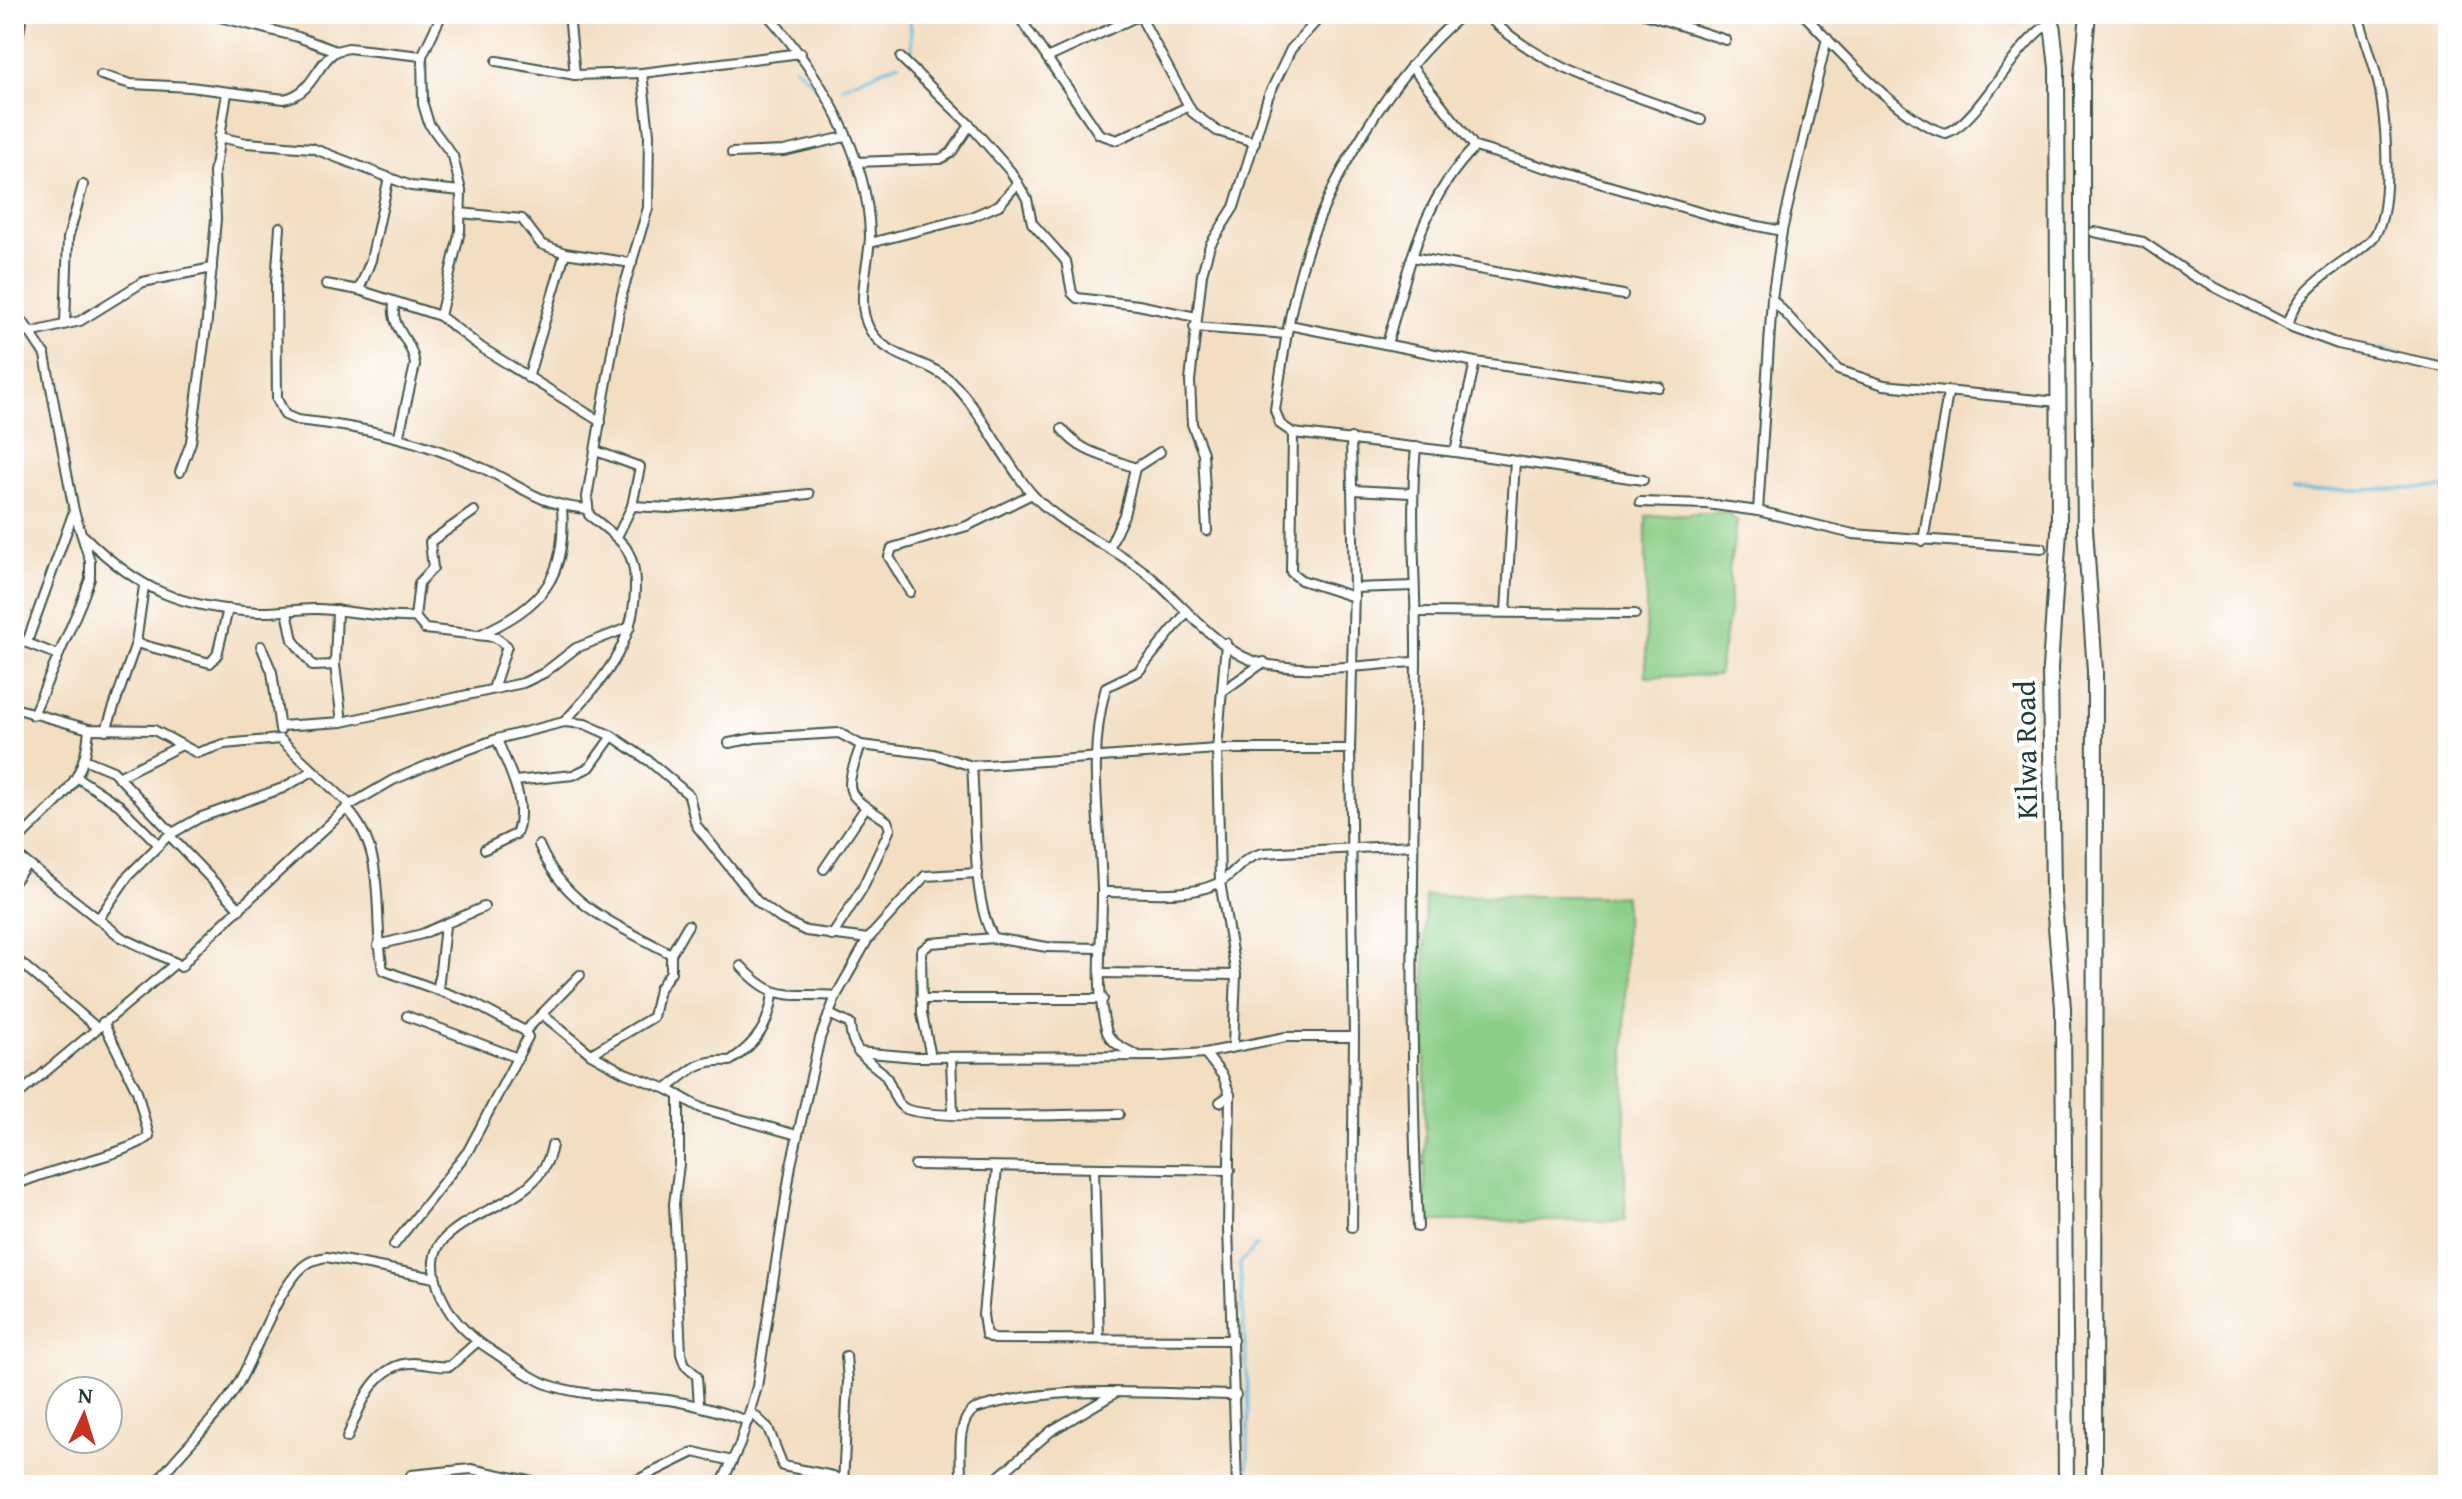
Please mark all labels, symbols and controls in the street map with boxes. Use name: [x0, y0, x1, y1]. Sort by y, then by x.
street label: Kilwa Road: [2002, 680, 2048, 820]
north arrow: [44, 1375, 124, 1455]
text: N: [77, 1379, 94, 1412]

